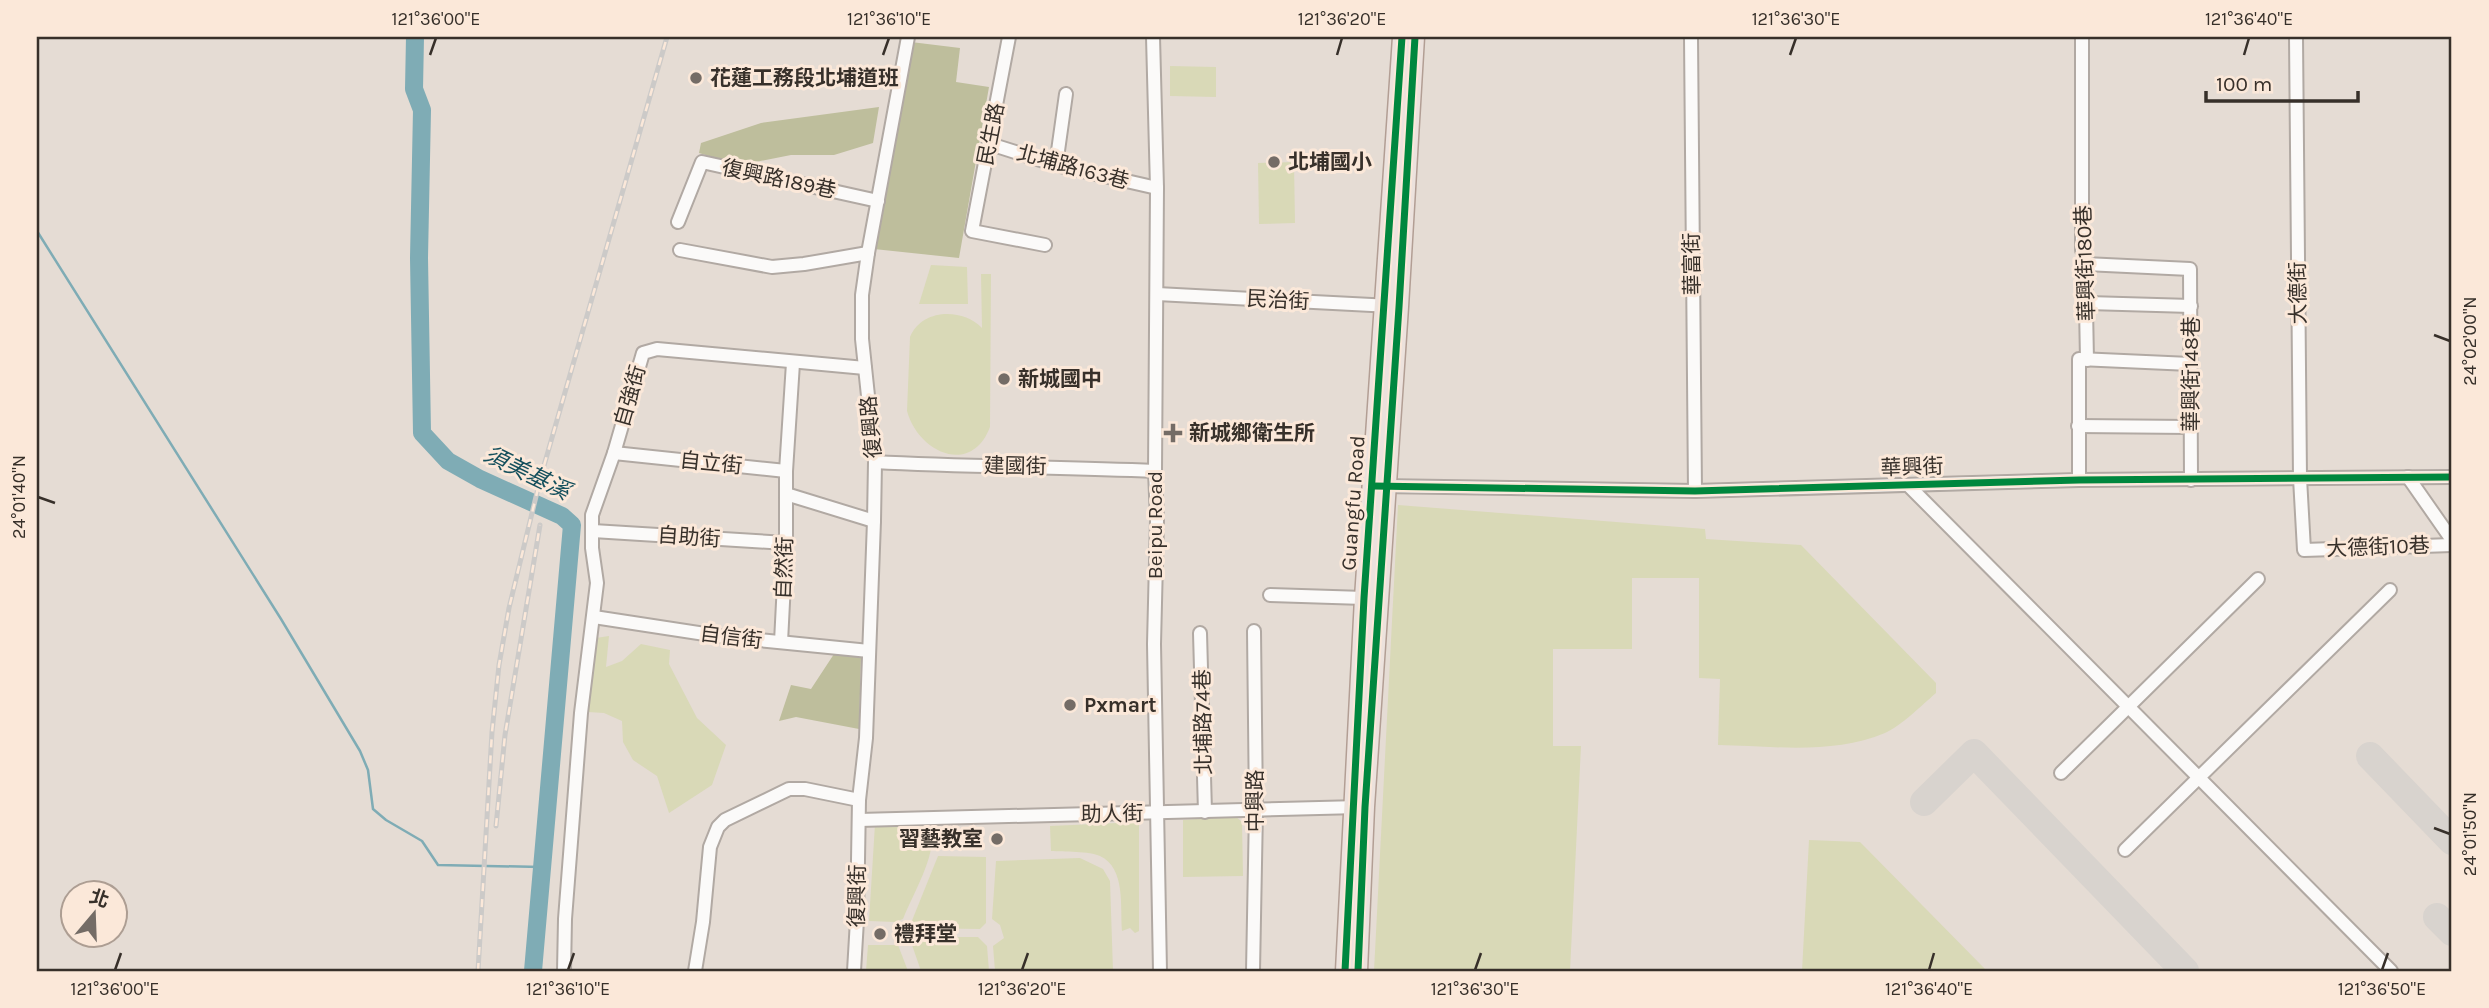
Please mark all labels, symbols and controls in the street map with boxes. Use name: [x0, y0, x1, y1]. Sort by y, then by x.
text: 121°36'00"E: [392, 8, 480, 30]
text: 121°36'10"E: [847, 8, 931, 30]
text: 121°36'20"E: [1298, 8, 1386, 30]
text: 121°36'30"E: [1752, 8, 1840, 30]
text: 121°36'40"E: [2205, 8, 2293, 30]
scale bar: [2206, 60, 2358, 104]
place label: 花蓮工務段北埔道班: [710, 66, 899, 90]
marker: 花蓮工務段北埔道班: [688, 70, 704, 86]
text: 100 m: [2216, 72, 2273, 96]
street label: 民生路: [973, 101, 1009, 167]
street label: 北埔路163巷: [1014, 140, 1132, 194]
place label: 北埔國小: [1288, 150, 1372, 174]
marker: 北埔國小: [1266, 154, 1282, 170]
street label: 復興路189巷: [720, 155, 838, 203]
street label: 華興街180巷: [2071, 204, 2099, 322]
street label: 華富街: [1679, 232, 1705, 296]
street label: 大德街: [2285, 261, 2311, 325]
street label: 民治街: [1246, 286, 1310, 314]
text: 24°02'00"N: [2459, 296, 2481, 386]
street label: 華興街148巷: [2179, 316, 2203, 432]
street label: 自強街: [610, 362, 650, 430]
place label: 新城國中: [1018, 367, 1102, 391]
marker: 新城國中: [996, 371, 1012, 387]
street label: 復興路: [856, 395, 886, 459]
place label: 新城鄉衛生所: [1189, 421, 1315, 445]
marker: 新城鄉衛生所: [1163, 423, 1183, 443]
street label: Guangfu Road: [1336, 435, 1370, 571]
water label: 須美基溪: [480, 441, 577, 507]
street label: 自立街: [678, 448, 744, 478]
street label: 建國街: [983, 453, 1047, 479]
street label: 華興街: [1880, 454, 1944, 480]
text: 24°01'40"N: [8, 455, 30, 539]
street label: Beipu Road: [1143, 471, 1167, 579]
street label: 自助街: [657, 523, 721, 551]
street label: 大德街10巷: [2326, 533, 2430, 561]
street label: 自然街: [771, 536, 797, 600]
street label: 自信街: [698, 621, 764, 653]
street label: 北埔路74巷: [1190, 669, 1216, 775]
place label: Pxmart: [1084, 693, 1157, 717]
marker: Pxmart: [1062, 697, 1078, 713]
street label: 中興路: [1243, 770, 1267, 833]
text: 24°01'50"N: [2459, 792, 2481, 876]
street label: 助人街: [1080, 801, 1144, 827]
place label: 習藝教室: [899, 827, 983, 851]
marker: 習藝教室: [989, 831, 1005, 847]
street label: 復興街: [844, 864, 870, 928]
north arrow: [60, 878, 130, 948]
text: 北: [87, 885, 112, 912]
place label: 禮拜堂: [894, 922, 957, 946]
marker: 禮拜堂: [872, 926, 888, 942]
text: 121°36'00"E: [71, 978, 159, 1000]
text: 121°36'10"E: [526, 978, 610, 1000]
text: 121°36'20"E: [978, 978, 1066, 1000]
text: 121°36'30"E: [1431, 978, 1519, 1000]
text: 121°36'40"E: [1885, 978, 1973, 1000]
text: 121°36'50"E: [2338, 978, 2426, 1000]

